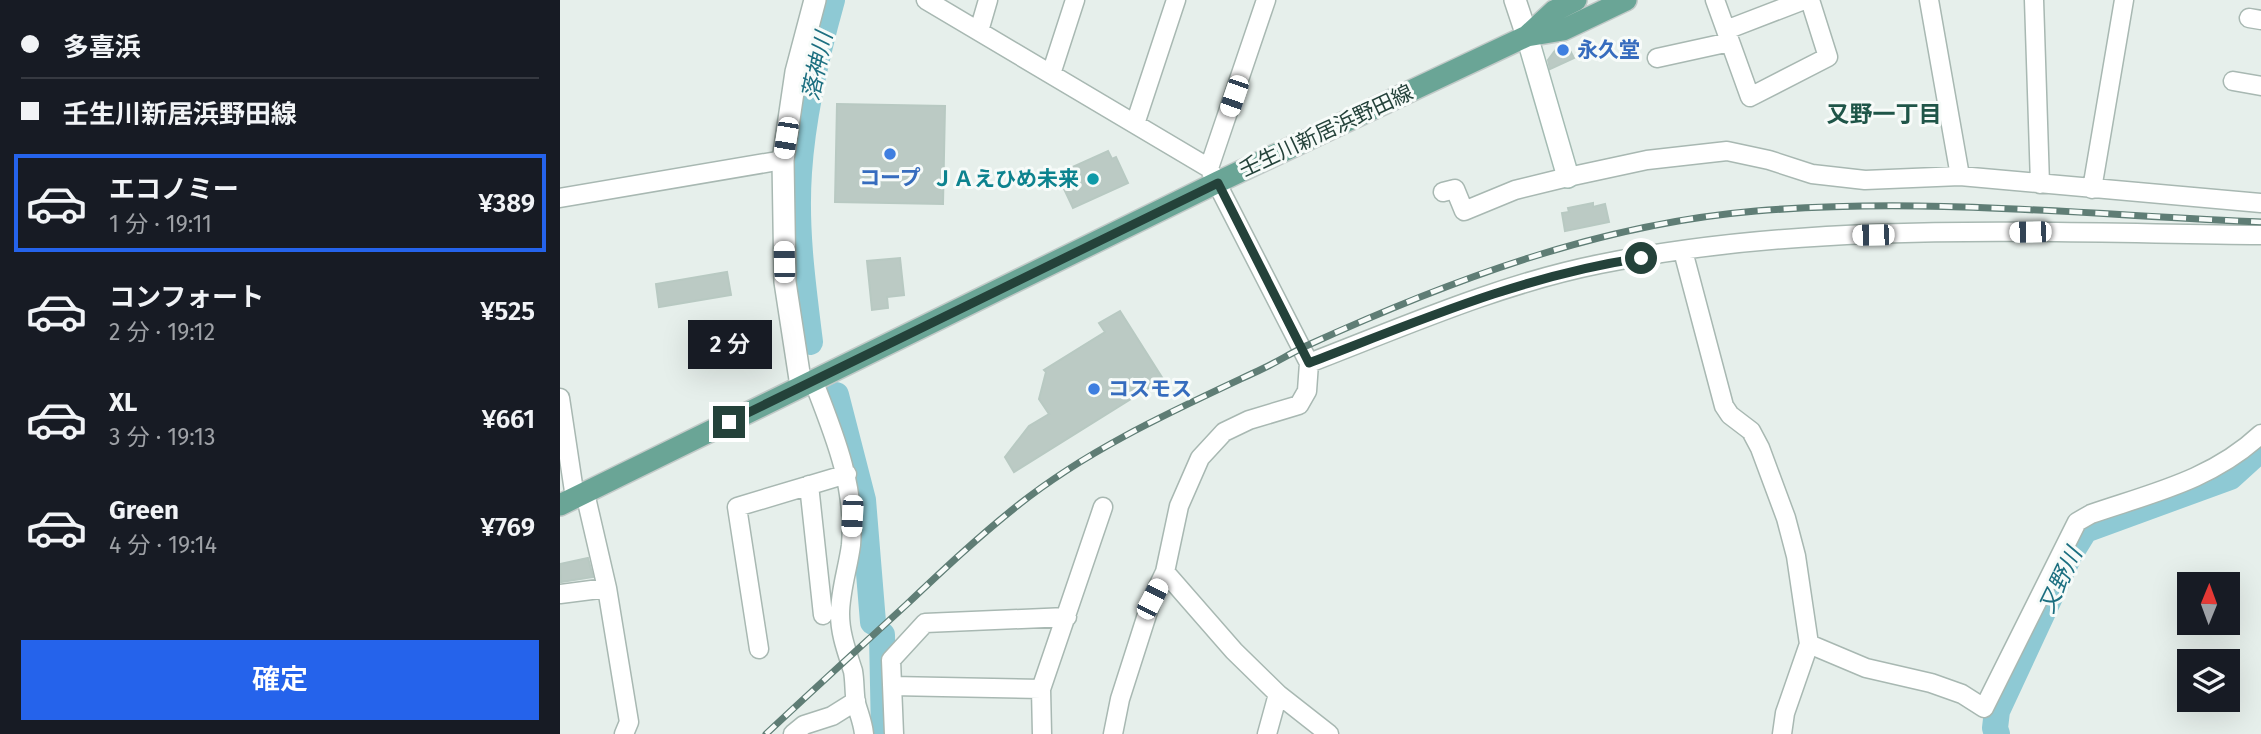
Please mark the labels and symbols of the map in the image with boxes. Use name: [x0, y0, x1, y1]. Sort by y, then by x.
water label: 落神川: [796, 26, 838, 103]
place label: 永久堂: [1577, 37, 1640, 63]
marker: 永久堂: [1555, 42, 1571, 58]
car: [1218, 73, 1251, 119]
street label: 壬生川新居浜野田線: [1235, 79, 1417, 183]
district label: 又野一丁目: [1827, 100, 1942, 128]
car: [773, 116, 800, 160]
marker: コープ: [882, 146, 898, 162]
place label: コープ: [859, 165, 921, 191]
place label: ＪＡえひめ未来: [932, 166, 1079, 192]
marker: ＪＡえひめ未来: [1085, 171, 1101, 187]
car: [2009, 221, 2052, 243]
car: [1852, 224, 1895, 246]
car: [774, 241, 795, 283]
route start: [1625, 242, 1657, 274]
callout: 2 分: [687, 320, 771, 370]
place label: コスモス: [1108, 376, 1192, 402]
marker: コスモス: [1086, 381, 1102, 397]
route end: [713, 406, 745, 438]
car: [841, 494, 864, 538]
water label: 又野川: [2032, 540, 2089, 617]
north arrow: [2177, 572, 2240, 635]
car: [1134, 576, 1171, 622]

